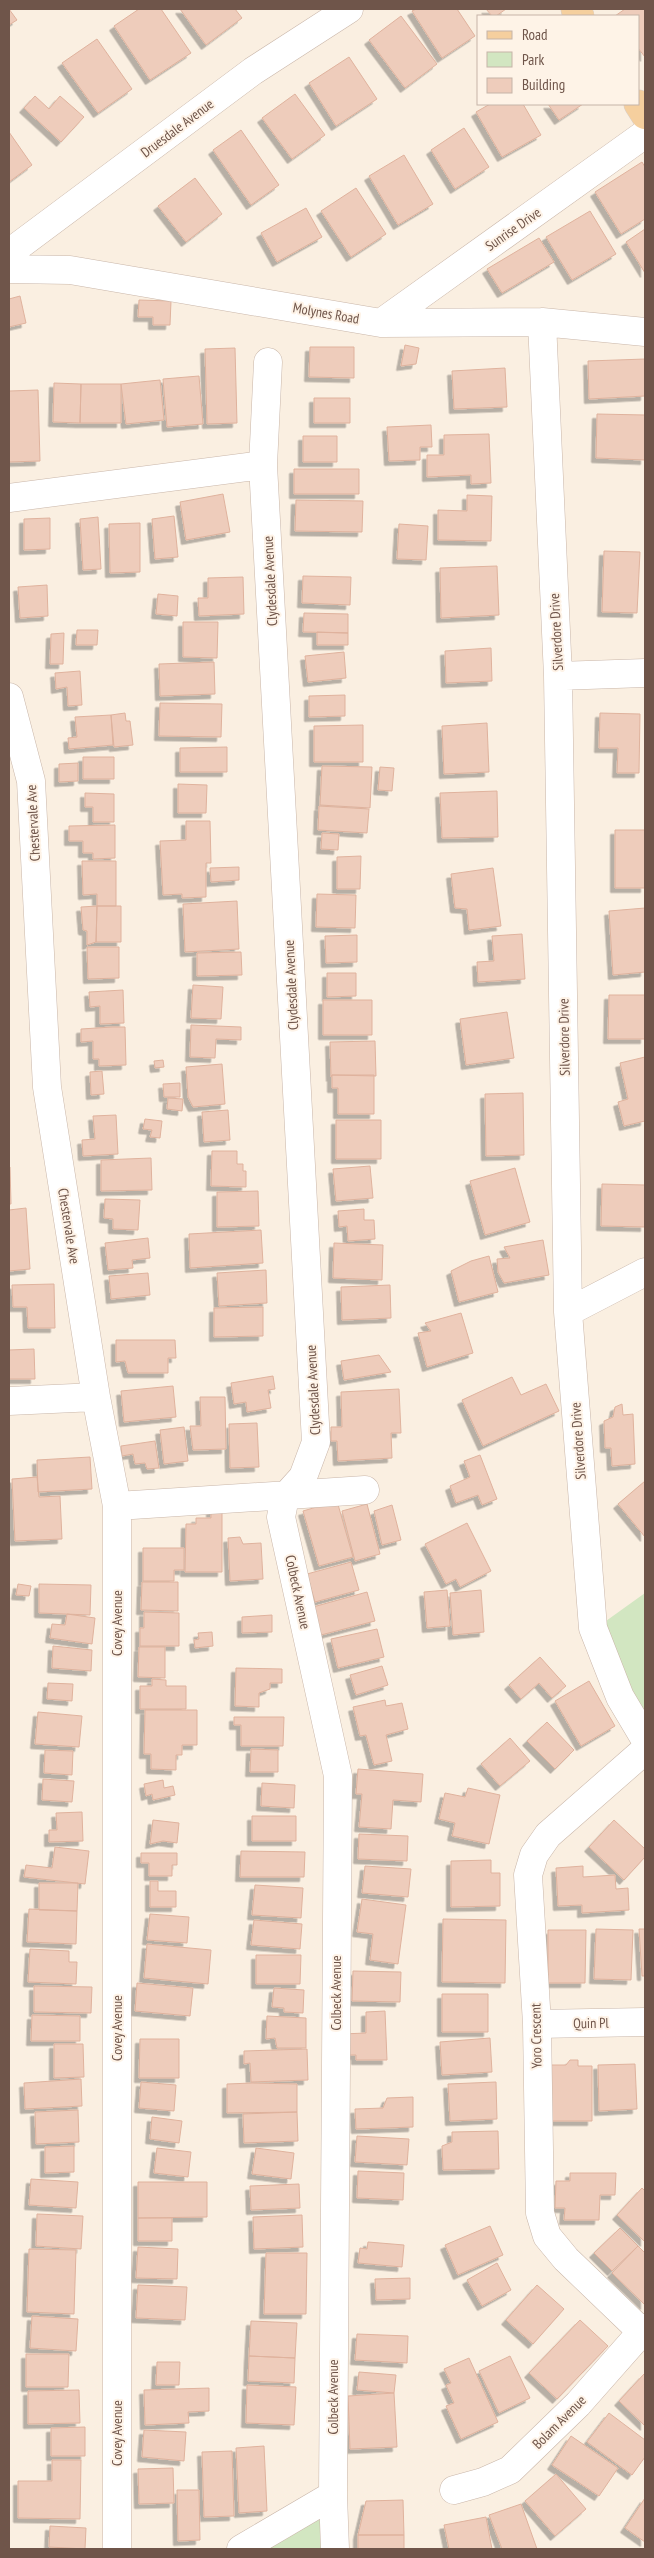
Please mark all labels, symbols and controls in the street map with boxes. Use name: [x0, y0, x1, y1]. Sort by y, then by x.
legend: [477, 15, 639, 105]
text: Road: [522, 25, 548, 44]
text: Park: [522, 50, 544, 69]
text: Building: [522, 75, 565, 94]
street label: Druesdale Avenue: [137, 95, 217, 161]
street label: Sunrise Drive: [482, 203, 545, 255]
street label: Molynes Road: [291, 298, 361, 328]
street label: Clydesdale Avenue: [259, 535, 281, 627]
street label: Silverdore Drive: [545, 593, 567, 671]
street label: Chestervale Ave: [22, 784, 44, 862]
street label: Clydesdale Avenue: [280, 939, 302, 1031]
street label: Silverdore Drive: [554, 998, 574, 1076]
street label: Chestervale Ave: [54, 1187, 84, 1265]
street label: Clydesdale Avenue: [302, 1344, 324, 1436]
street label: Silverdore Drive: [566, 1402, 590, 1480]
street label: Colbeck Avenue: [281, 1553, 315, 1631]
street label: Covey Avenue: [108, 1590, 126, 1656]
street label: Colbeck Avenue: [327, 1955, 345, 2031]
street label: Covey Avenue: [108, 1995, 126, 2061]
street label: Yoro Crescent: [526, 2003, 546, 2069]
street label: Quin Pl: [573, 2014, 610, 2032]
street label: Colbeck Avenue: [324, 2359, 342, 2435]
street label: Bolam Avenue: [528, 2391, 590, 2453]
street label: Covey Avenue: [108, 2400, 126, 2466]

